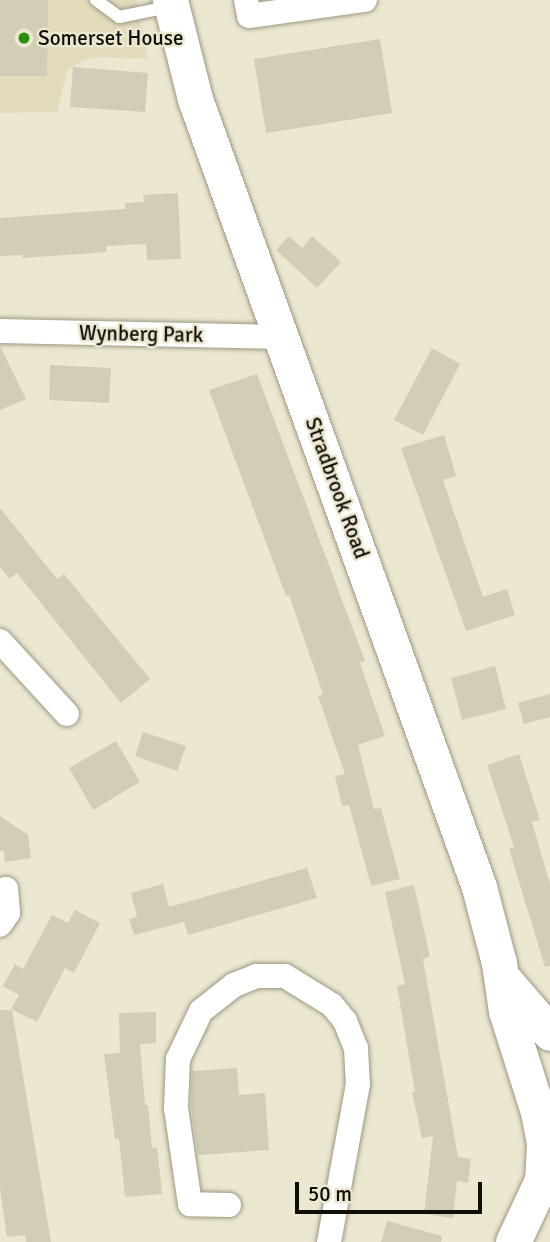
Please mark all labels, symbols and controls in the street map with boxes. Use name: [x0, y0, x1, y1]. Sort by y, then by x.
place label: Somerset House: [38, 25, 183, 51]
marker: Somerset House: [16, 30, 32, 46]
street label: Wynberg Park: [79, 320, 203, 348]
street label: Stradbrook Road: [300, 414, 374, 562]
scale bar: [298, 1168, 485, 1212]
text: 50 m: [308, 1181, 352, 1207]

